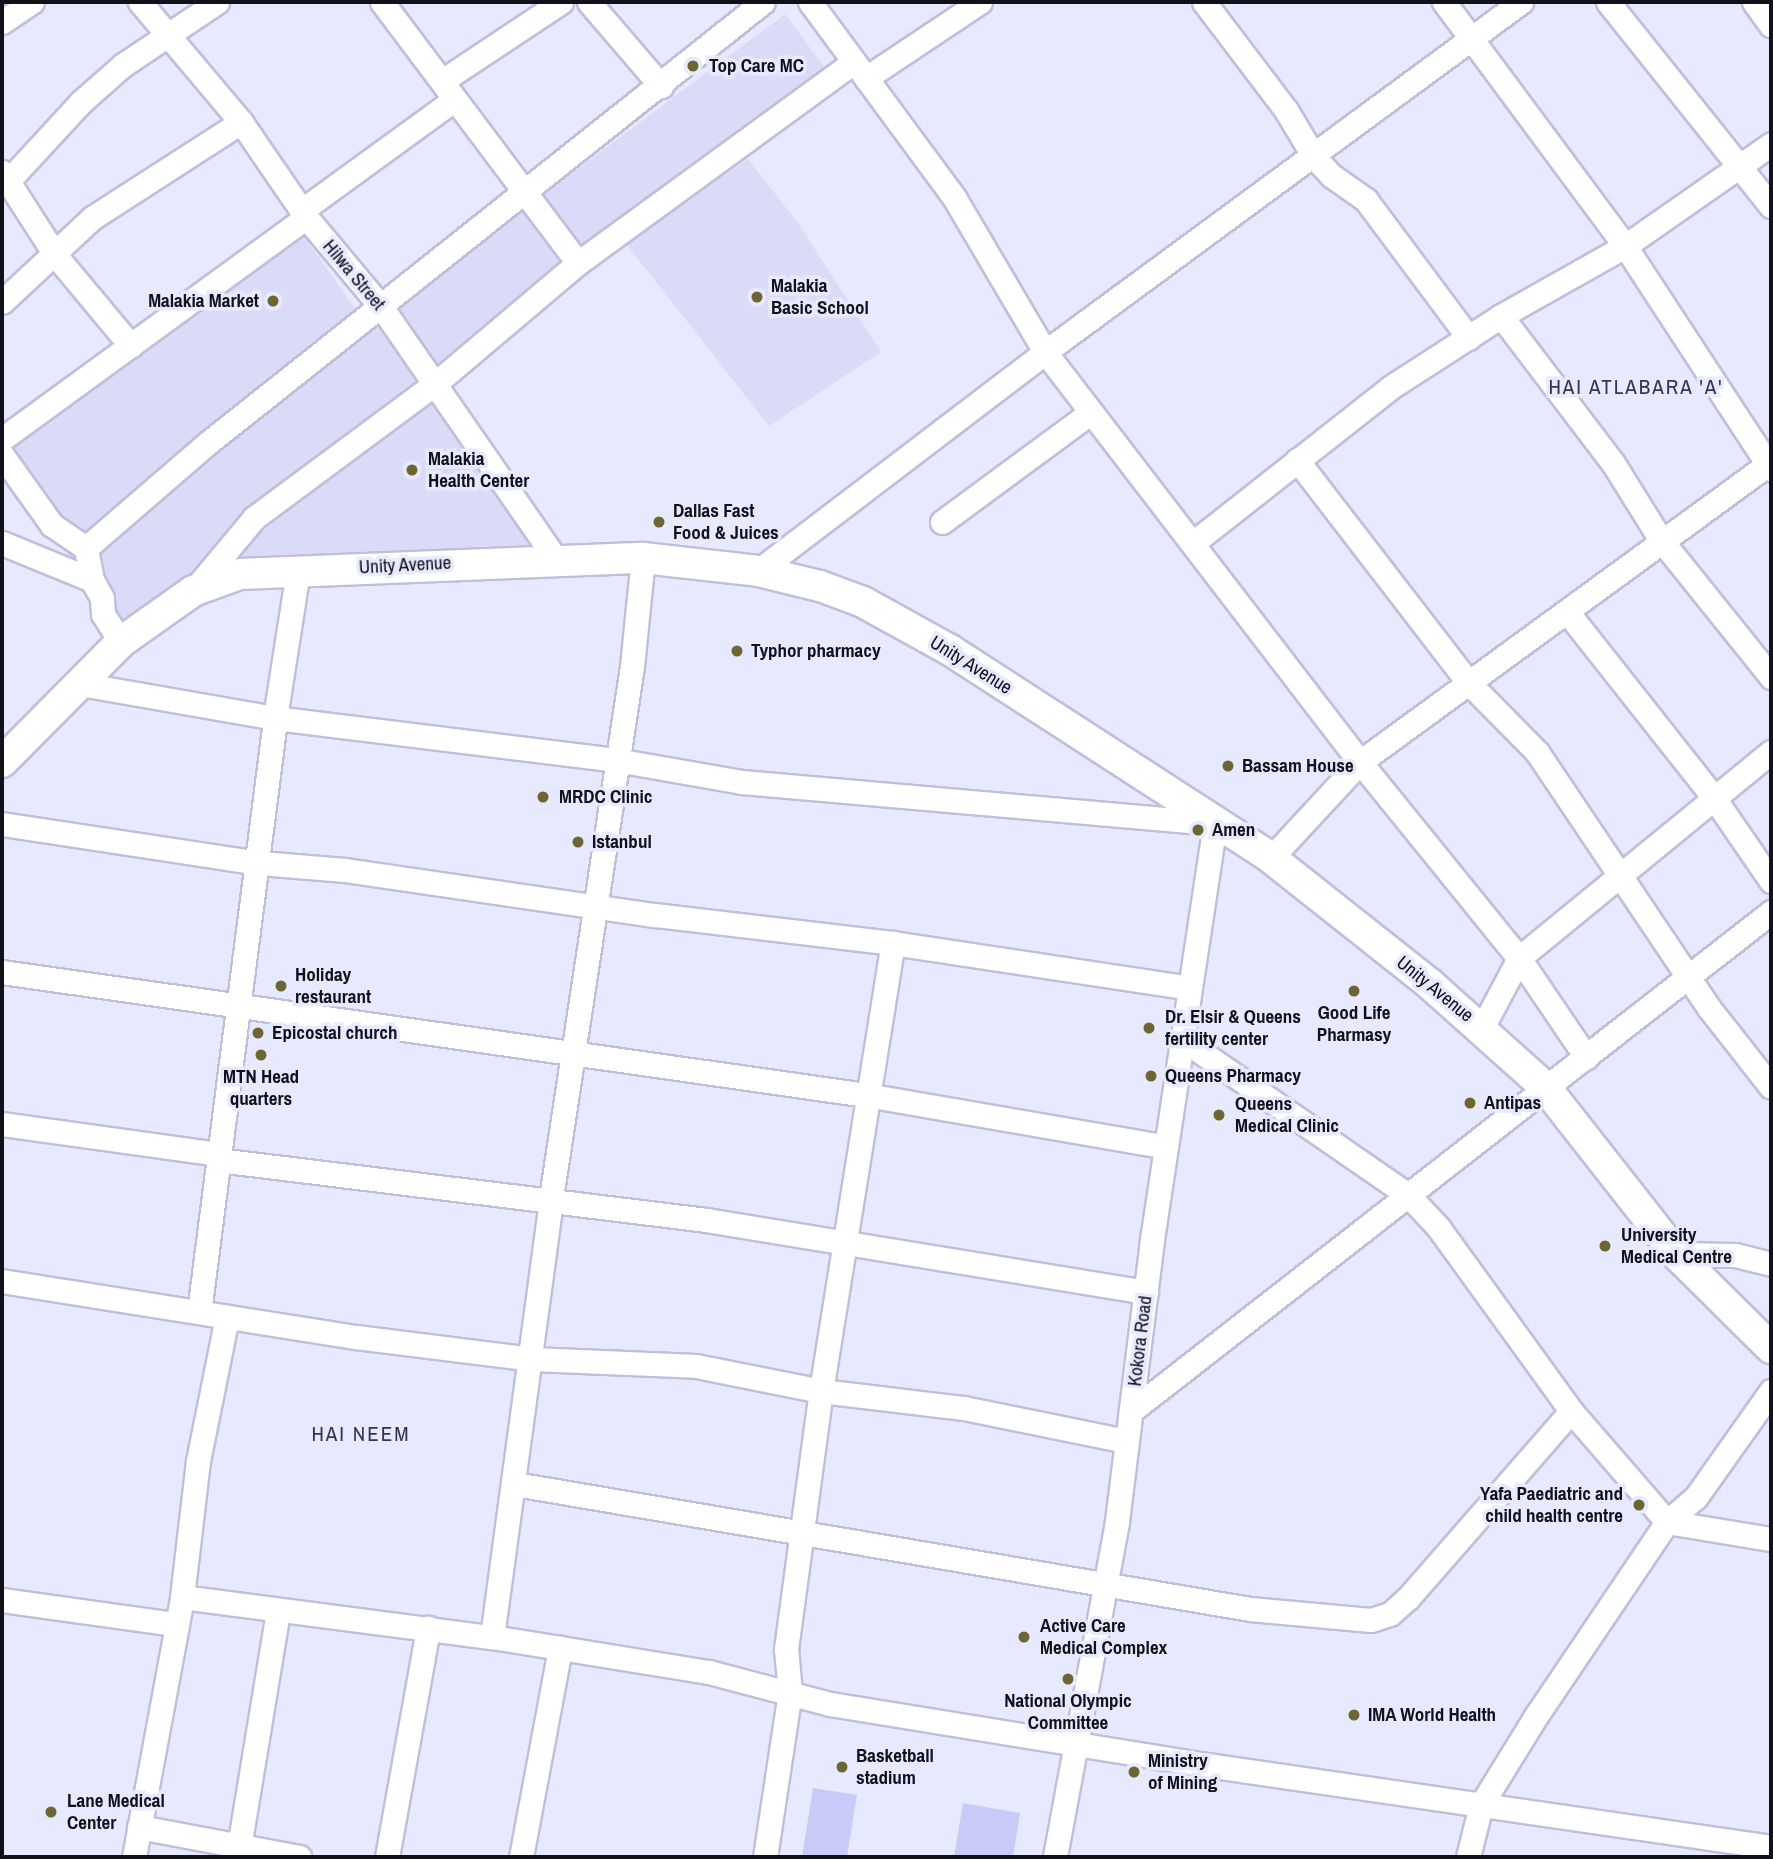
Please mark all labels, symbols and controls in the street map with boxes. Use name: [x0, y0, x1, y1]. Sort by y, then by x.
place label: Top Care MC: [709, 55, 804, 77]
marker: Top Care MC: [683, 56, 703, 76]
street label: Hilwa Street: [318, 235, 390, 315]
place label: Malakia Basic School: [771, 275, 869, 319]
marker: Malakia Basic School: [749, 289, 765, 305]
place label: Malakia Market: [148, 290, 259, 312]
marker: Malakia Market: [265, 293, 281, 309]
district label: HAI ATLABARA 'A': [1549, 374, 1723, 400]
place label: Malakia Health Center: [428, 448, 529, 492]
marker: Malakia Health Center: [402, 460, 422, 480]
place label: Dallas Fast Food & Juices: [673, 500, 779, 544]
marker: Dallas Fast Food & Juices: [651, 514, 667, 530]
street label: Unity Avenue: [358, 551, 452, 579]
street label: Unity Avenue: [925, 631, 1017, 699]
place label: Typhor pharmacy: [751, 640, 881, 662]
marker: Typhor pharmacy: [729, 643, 745, 659]
place label: Bassam House: [1242, 755, 1354, 777]
marker: Bassam House: [1220, 758, 1236, 774]
place label: MRDC Clinic: [559, 786, 652, 808]
marker: MRDC Clinic: [533, 787, 553, 807]
place label: Amen: [1212, 819, 1255, 841]
marker: Amen: [1190, 822, 1206, 838]
place label: Istanbul: [592, 831, 652, 853]
marker: Istanbul: [570, 834, 586, 850]
street label: Unity Avenue: [1392, 951, 1478, 1027]
place label: Holiday restaurant: [295, 964, 371, 1008]
marker: Holiday restaurant: [273, 978, 289, 994]
marker: Good Life Pharmasy: [1346, 983, 1362, 999]
place label: Good Life Pharmasy: [1317, 1002, 1391, 1046]
place label: Dr. Elsir & Queens fertility center: [1165, 1006, 1301, 1050]
marker: Dr. Elsir & Queens fertility center: [1139, 1018, 1159, 1038]
place label: Epicostal church: [272, 1022, 398, 1044]
marker: Epicostal church: [250, 1025, 266, 1041]
marker: MTN Head quarters: [253, 1047, 269, 1063]
place label: Queens Pharmacy: [1165, 1065, 1301, 1087]
place label: MTN Head quarters: [223, 1066, 299, 1110]
marker: Queens Pharmacy: [1143, 1068, 1159, 1084]
place label: Antipas: [1484, 1092, 1541, 1114]
place label: Queens Medical Clinic: [1235, 1093, 1339, 1137]
marker: Antipas: [1462, 1095, 1478, 1111]
marker: Queens Medical Clinic: [1209, 1105, 1229, 1125]
place label: University Medical Centre: [1621, 1224, 1732, 1268]
marker: University Medical Centre: [1595, 1236, 1615, 1256]
street label: Kokora Road: [1123, 1294, 1157, 1388]
district label: HAI NEEM: [312, 1421, 410, 1447]
place label: Yafa Paediatric and child health centre: [1480, 1483, 1623, 1527]
marker: Yafa Paediatric and child health centre: [1629, 1495, 1649, 1515]
place label: Active Care Medical Complex: [1040, 1615, 1167, 1659]
marker: Active Care Medical Complex: [1014, 1627, 1034, 1647]
marker: National Olympic Committee: [1060, 1671, 1076, 1687]
place label: National Olympic Committee: [1004, 1690, 1132, 1734]
place label: IMA World Health: [1368, 1704, 1497, 1726]
marker: IMA World Health: [1346, 1707, 1362, 1723]
place label: Basketball stadium: [856, 1745, 934, 1789]
place label: Ministry of Mining: [1148, 1750, 1217, 1794]
marker: Basketball stadium: [834, 1759, 850, 1775]
marker: Ministry of Mining: [1126, 1764, 1142, 1780]
place label: Lane Medical Center: [67, 1790, 165, 1834]
marker: Lane Medical Center: [41, 1802, 61, 1822]

